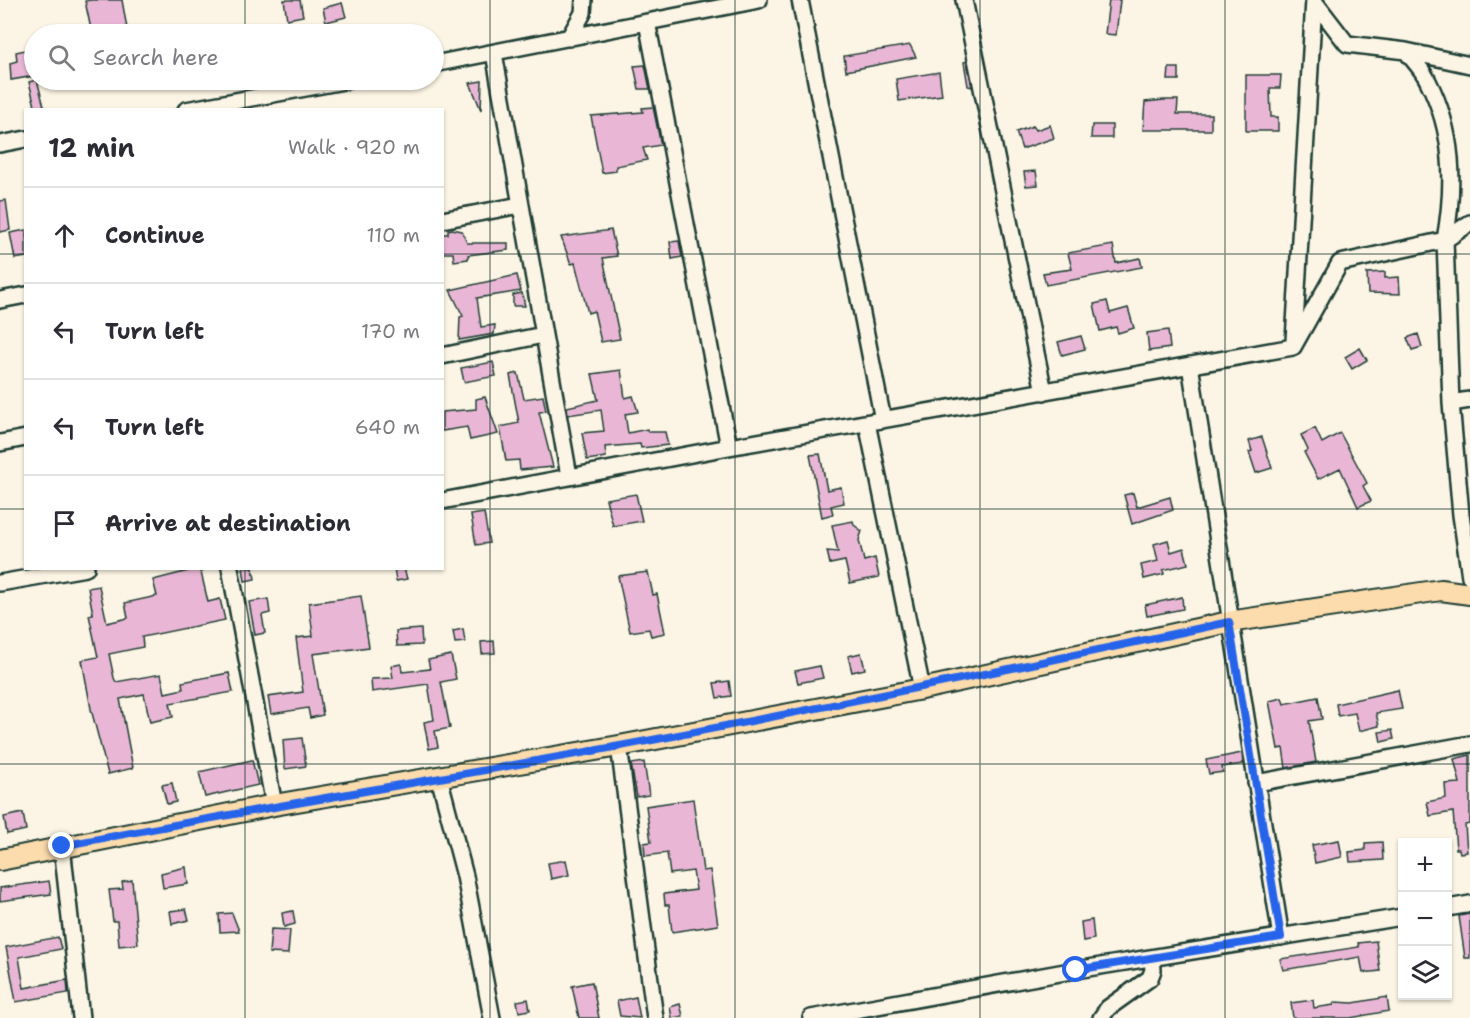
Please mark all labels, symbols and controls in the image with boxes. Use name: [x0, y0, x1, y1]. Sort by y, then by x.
search box: [24, 24, 444, 90]
icon: search: [45, 41, 78, 74]
text: Search here: [93, 43, 219, 72]
text: 12 min: [48, 130, 135, 165]
text: Walk · 920 m: [288, 134, 420, 160]
icon: ahead: [48, 219, 81, 252]
text: Continue: [105, 221, 205, 250]
text: 110 m: [366, 222, 420, 248]
icon: left: [48, 315, 81, 348]
text: Turn left: [105, 317, 204, 346]
text: 170 m: [361, 318, 420, 344]
icon: left: [48, 411, 81, 444]
text: Turn left: [105, 413, 204, 442]
text: 640 m: [355, 414, 420, 440]
icon: arrive: [48, 507, 81, 540]
text: Arrive at destination: [105, 509, 351, 538]
route end: [48, 832, 74, 858]
map controls: [1398, 838, 1452, 1000]
button: +: [1398, 838, 1452, 892]
button: −: [1398, 892, 1452, 946]
button: layers: [1398, 946, 1452, 1000]
route start: [1062, 956, 1088, 982]

